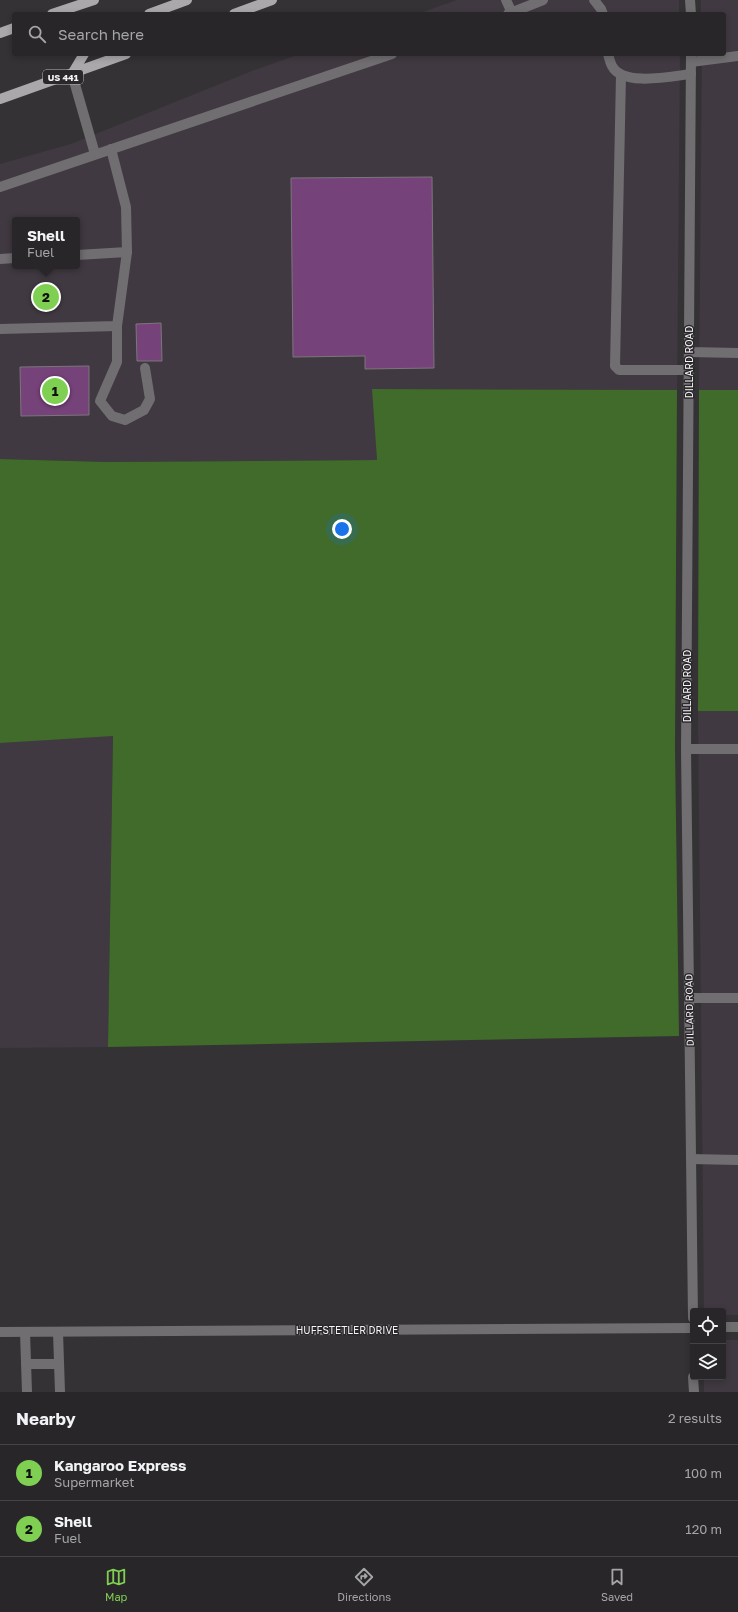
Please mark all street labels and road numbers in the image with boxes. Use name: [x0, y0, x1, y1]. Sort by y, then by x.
road number: US 441: [43, 70, 83, 84]
street label: DILLARD ROAD: [683, 326, 695, 398]
street label: DILLARD ROAD: [681, 650, 693, 722]
street label: DILLARD ROAD: [682, 974, 696, 1046]
street label: HUFFSTETLER DRIVE: [296, 1324, 398, 1336]

